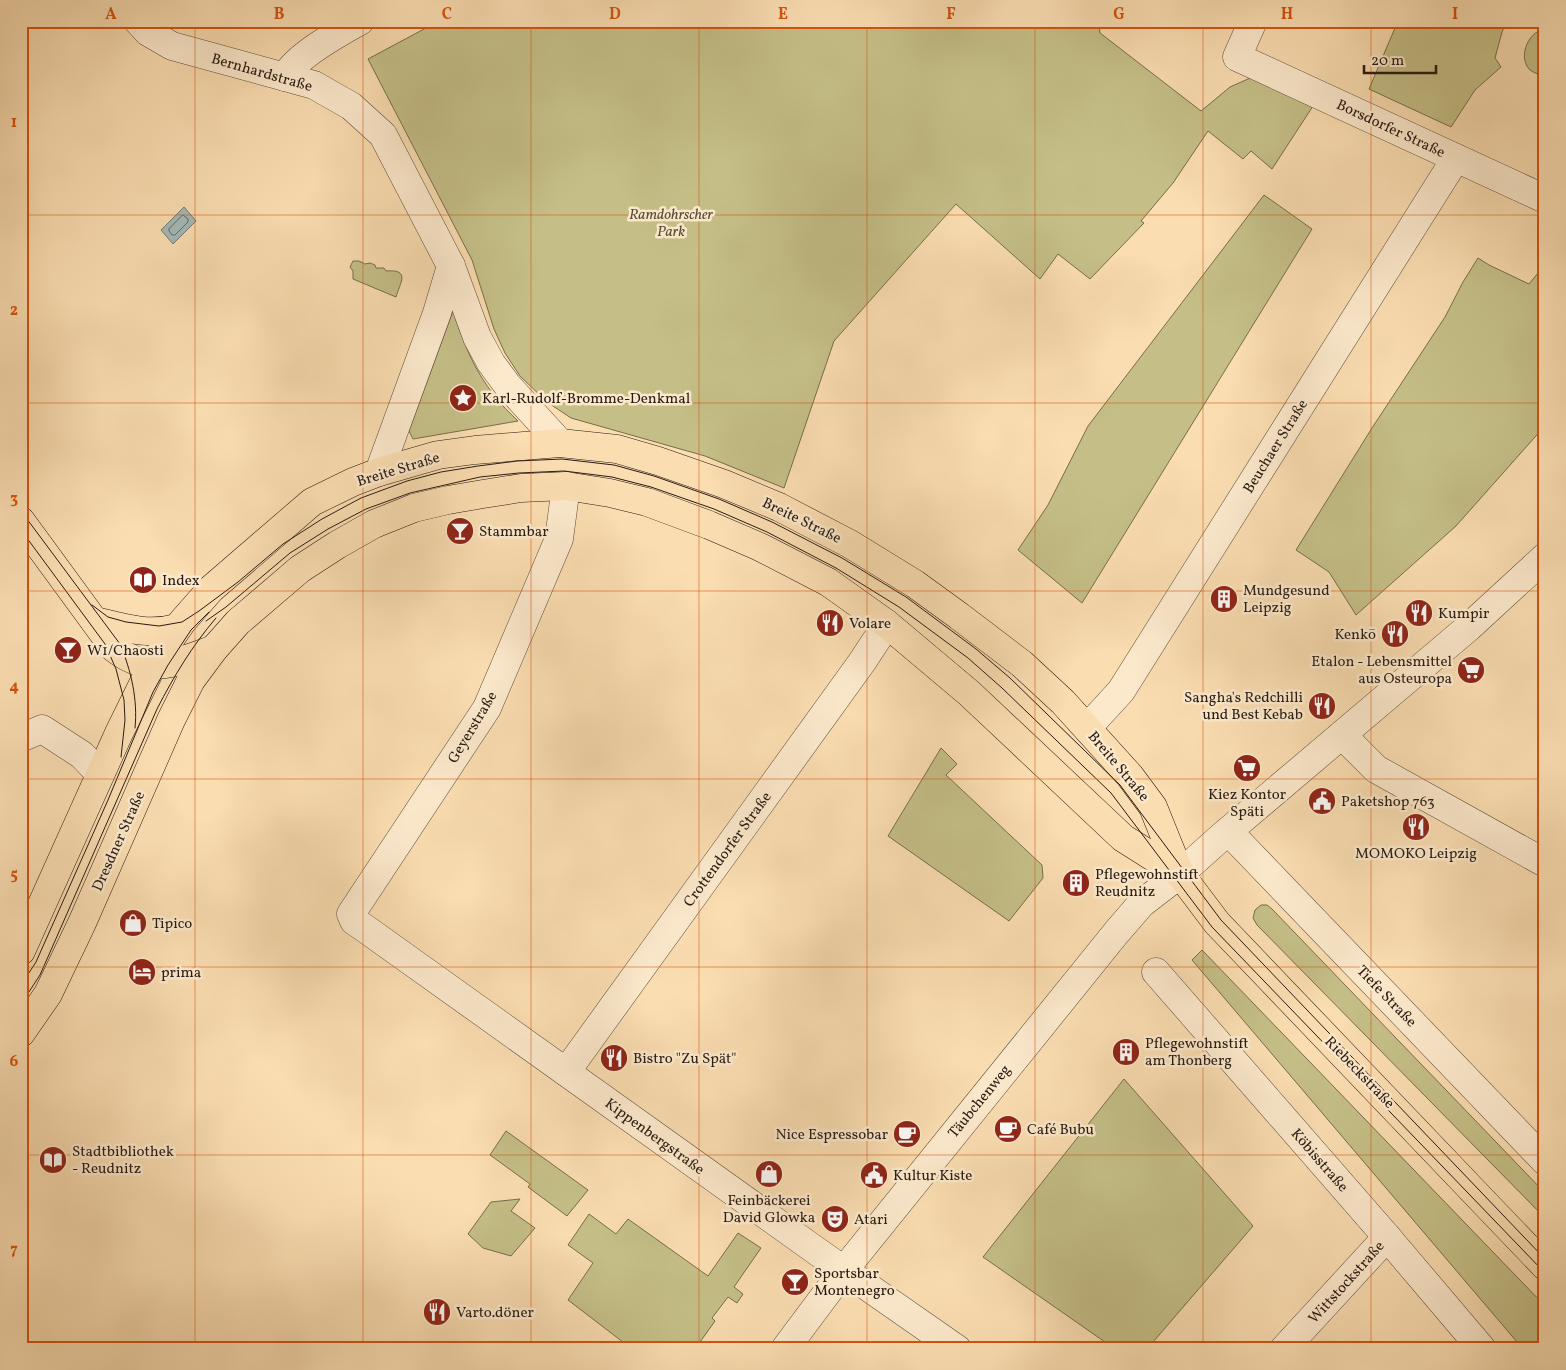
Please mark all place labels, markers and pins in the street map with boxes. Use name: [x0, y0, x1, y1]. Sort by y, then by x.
place icon: Karl-Rudolf-Bromme-Denkmal: [448, 383, 478, 413]
place label: Karl-Rudolf-Bromme-Denkmal: [482, 389, 690, 410]
bar icon: Stammbar: [445, 516, 475, 546]
place label: Stammbar: [479, 522, 549, 543]
library icon: Index: [128, 565, 158, 595]
place label: Index: [162, 571, 200, 592]
place label: Mundgesund Leipzig: [1243, 581, 1330, 619]
building icon: Mundgesund Leipzig: [1209, 584, 1239, 614]
restaurant icon: Kumpir: [1404, 598, 1434, 628]
place label: Kumpir: [1438, 604, 1489, 625]
restaurant icon: Volare: [815, 608, 845, 638]
place label: Volare: [849, 614, 891, 635]
restaurant icon: Kenkō: [1380, 619, 1410, 649]
place label: Kenkō: [1334, 625, 1376, 646]
bar icon: W1/Chaosti: [53, 635, 83, 665]
place label: W1/Chaosti: [87, 641, 164, 662]
place label: Etalon - Lebensmittel aus Osteuropa: [1311, 652, 1452, 690]
supermarket icon: Etalon - Lebensmittel aus Osteuropa: [1456, 655, 1486, 685]
place label: Sangha's Redchilli und Best Kebab: [1184, 688, 1303, 726]
restaurant icon: Sangha's Redchilli und Best Kebab: [1307, 691, 1337, 721]
supermarket icon: Kiez Kontor Späti: [1232, 753, 1262, 783]
place label: Kiez Kontor Späti: [1208, 785, 1286, 823]
public building icon: Paketshop 763: [1307, 786, 1337, 816]
place label: Paketshop 763: [1341, 792, 1435, 813]
restaurant icon: MOMOKO Leipzig: [1401, 812, 1431, 842]
place label: MOMOKO Leipzig: [1355, 844, 1477, 865]
place label: Pflegewohnstift Reudnitz: [1095, 865, 1199, 903]
building icon: Pflegewohnstift Reudnitz: [1061, 868, 1091, 898]
shop icon: Tipico: [118, 908, 148, 938]
place label: Tipico: [152, 914, 192, 935]
hotel icon: prima: [127, 957, 157, 987]
place label: prima: [161, 963, 201, 984]
place label: Pflegewohnstift am Thonberg: [1145, 1034, 1249, 1072]
building icon: Pflegewohnstift am Thonberg: [1111, 1037, 1141, 1067]
restaurant icon: Bistro "Zu Spät": [599, 1043, 629, 1073]
place label: Bistro "Zu Spät": [633, 1049, 736, 1070]
cafe icon: Café Bubu: [993, 1114, 1023, 1144]
cafe icon: Nice Espressobar: [892, 1119, 922, 1149]
place label: Café Bubu: [1027, 1120, 1094, 1141]
place label: Nice Espressobar: [775, 1125, 888, 1146]
place label: Stadtbibliothek - Reudnitz: [72, 1142, 174, 1180]
library icon: Stadtbibliothek - Reudnitz: [38, 1145, 68, 1175]
shop icon: Feinbäckerei David Glowka: [754, 1159, 784, 1189]
public building icon: Kultur Kiste: [859, 1160, 889, 1190]
place label: Kultur Kiste: [893, 1166, 972, 1187]
place label: Feinbäckerei David Glowka: [723, 1191, 815, 1229]
theatre icon: Atari: [820, 1204, 850, 1234]
place label: Atari: [854, 1210, 888, 1231]
place label: Sportsbar Montenegro: [814, 1264, 895, 1302]
bar icon: Sportsbar Montenegro: [780, 1267, 810, 1297]
restaurant icon: Varto.döner: [422, 1297, 452, 1327]
place label: Varto.döner: [456, 1303, 534, 1324]

